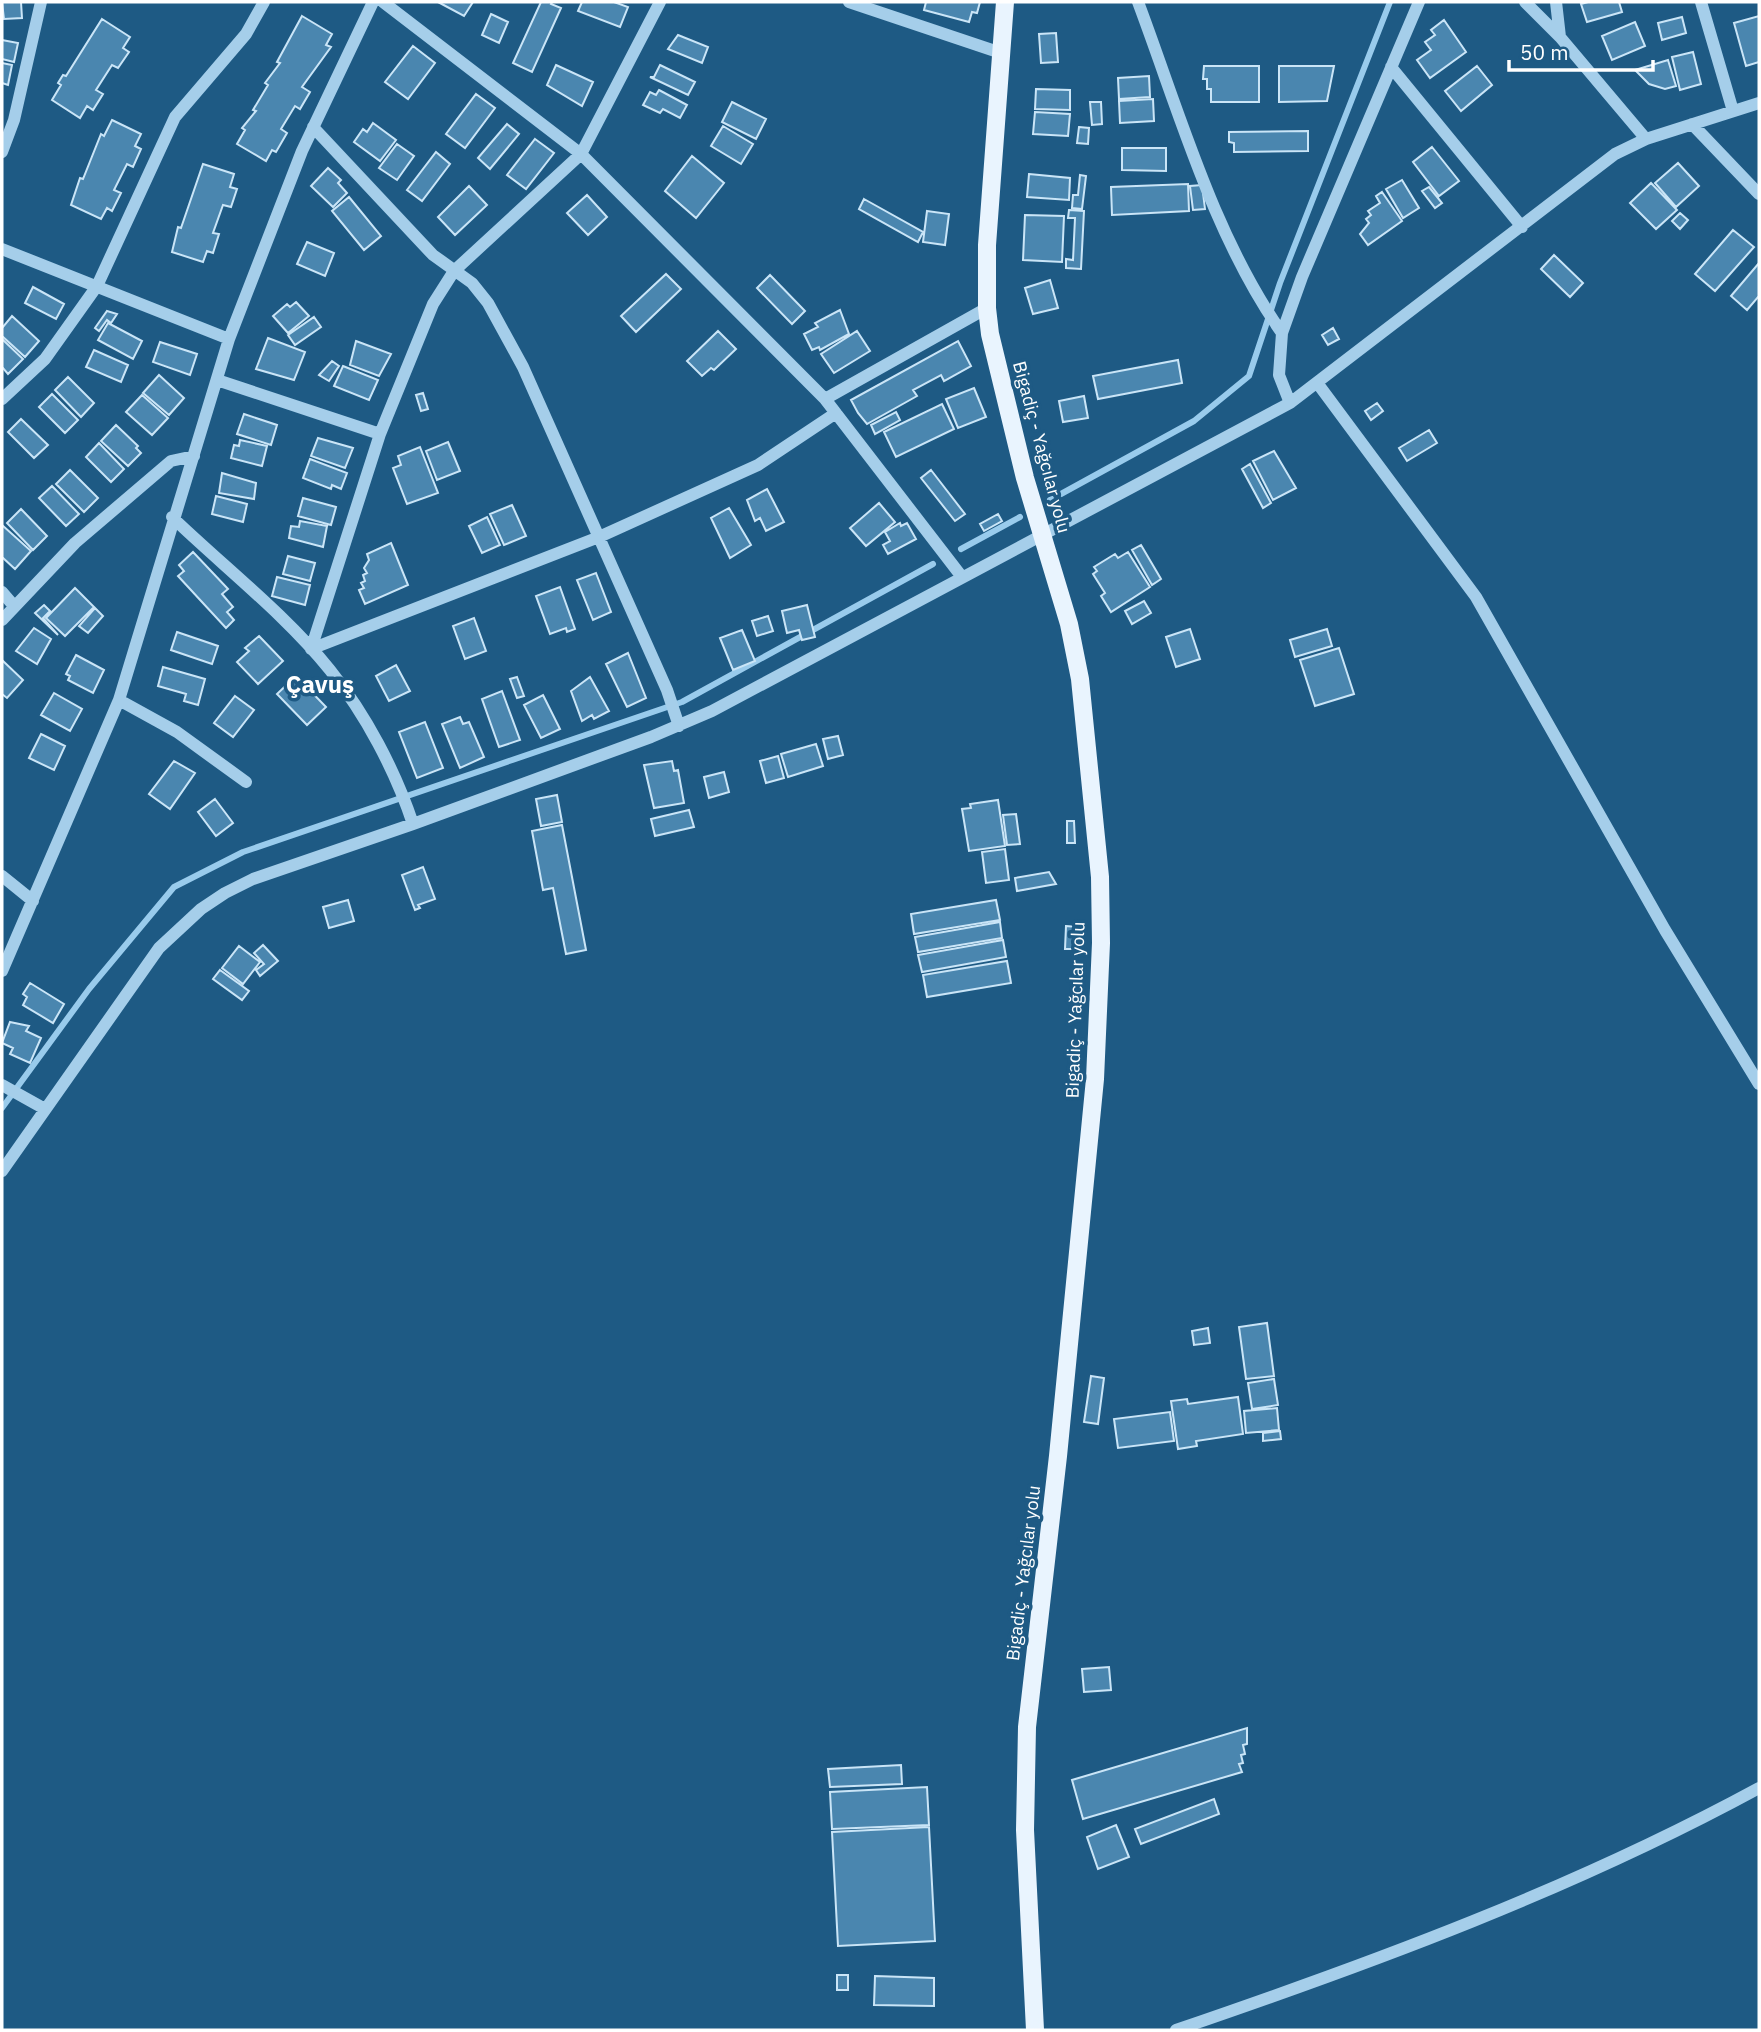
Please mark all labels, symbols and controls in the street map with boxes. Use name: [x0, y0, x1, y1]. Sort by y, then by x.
scale bar: [1509, 28, 1652, 72]
text: 50 m: [1520, 38, 1569, 66]
street label: Bigadiç - Yağcılar yolu: [1008, 359, 1076, 535]
district label: Çavuş: [286, 668, 354, 700]
street label: Bigadiç - Yağcılar yolu: [1060, 921, 1090, 1099]
street label: Bigadiç - Yağcılar yolu: [1001, 1484, 1045, 1662]

